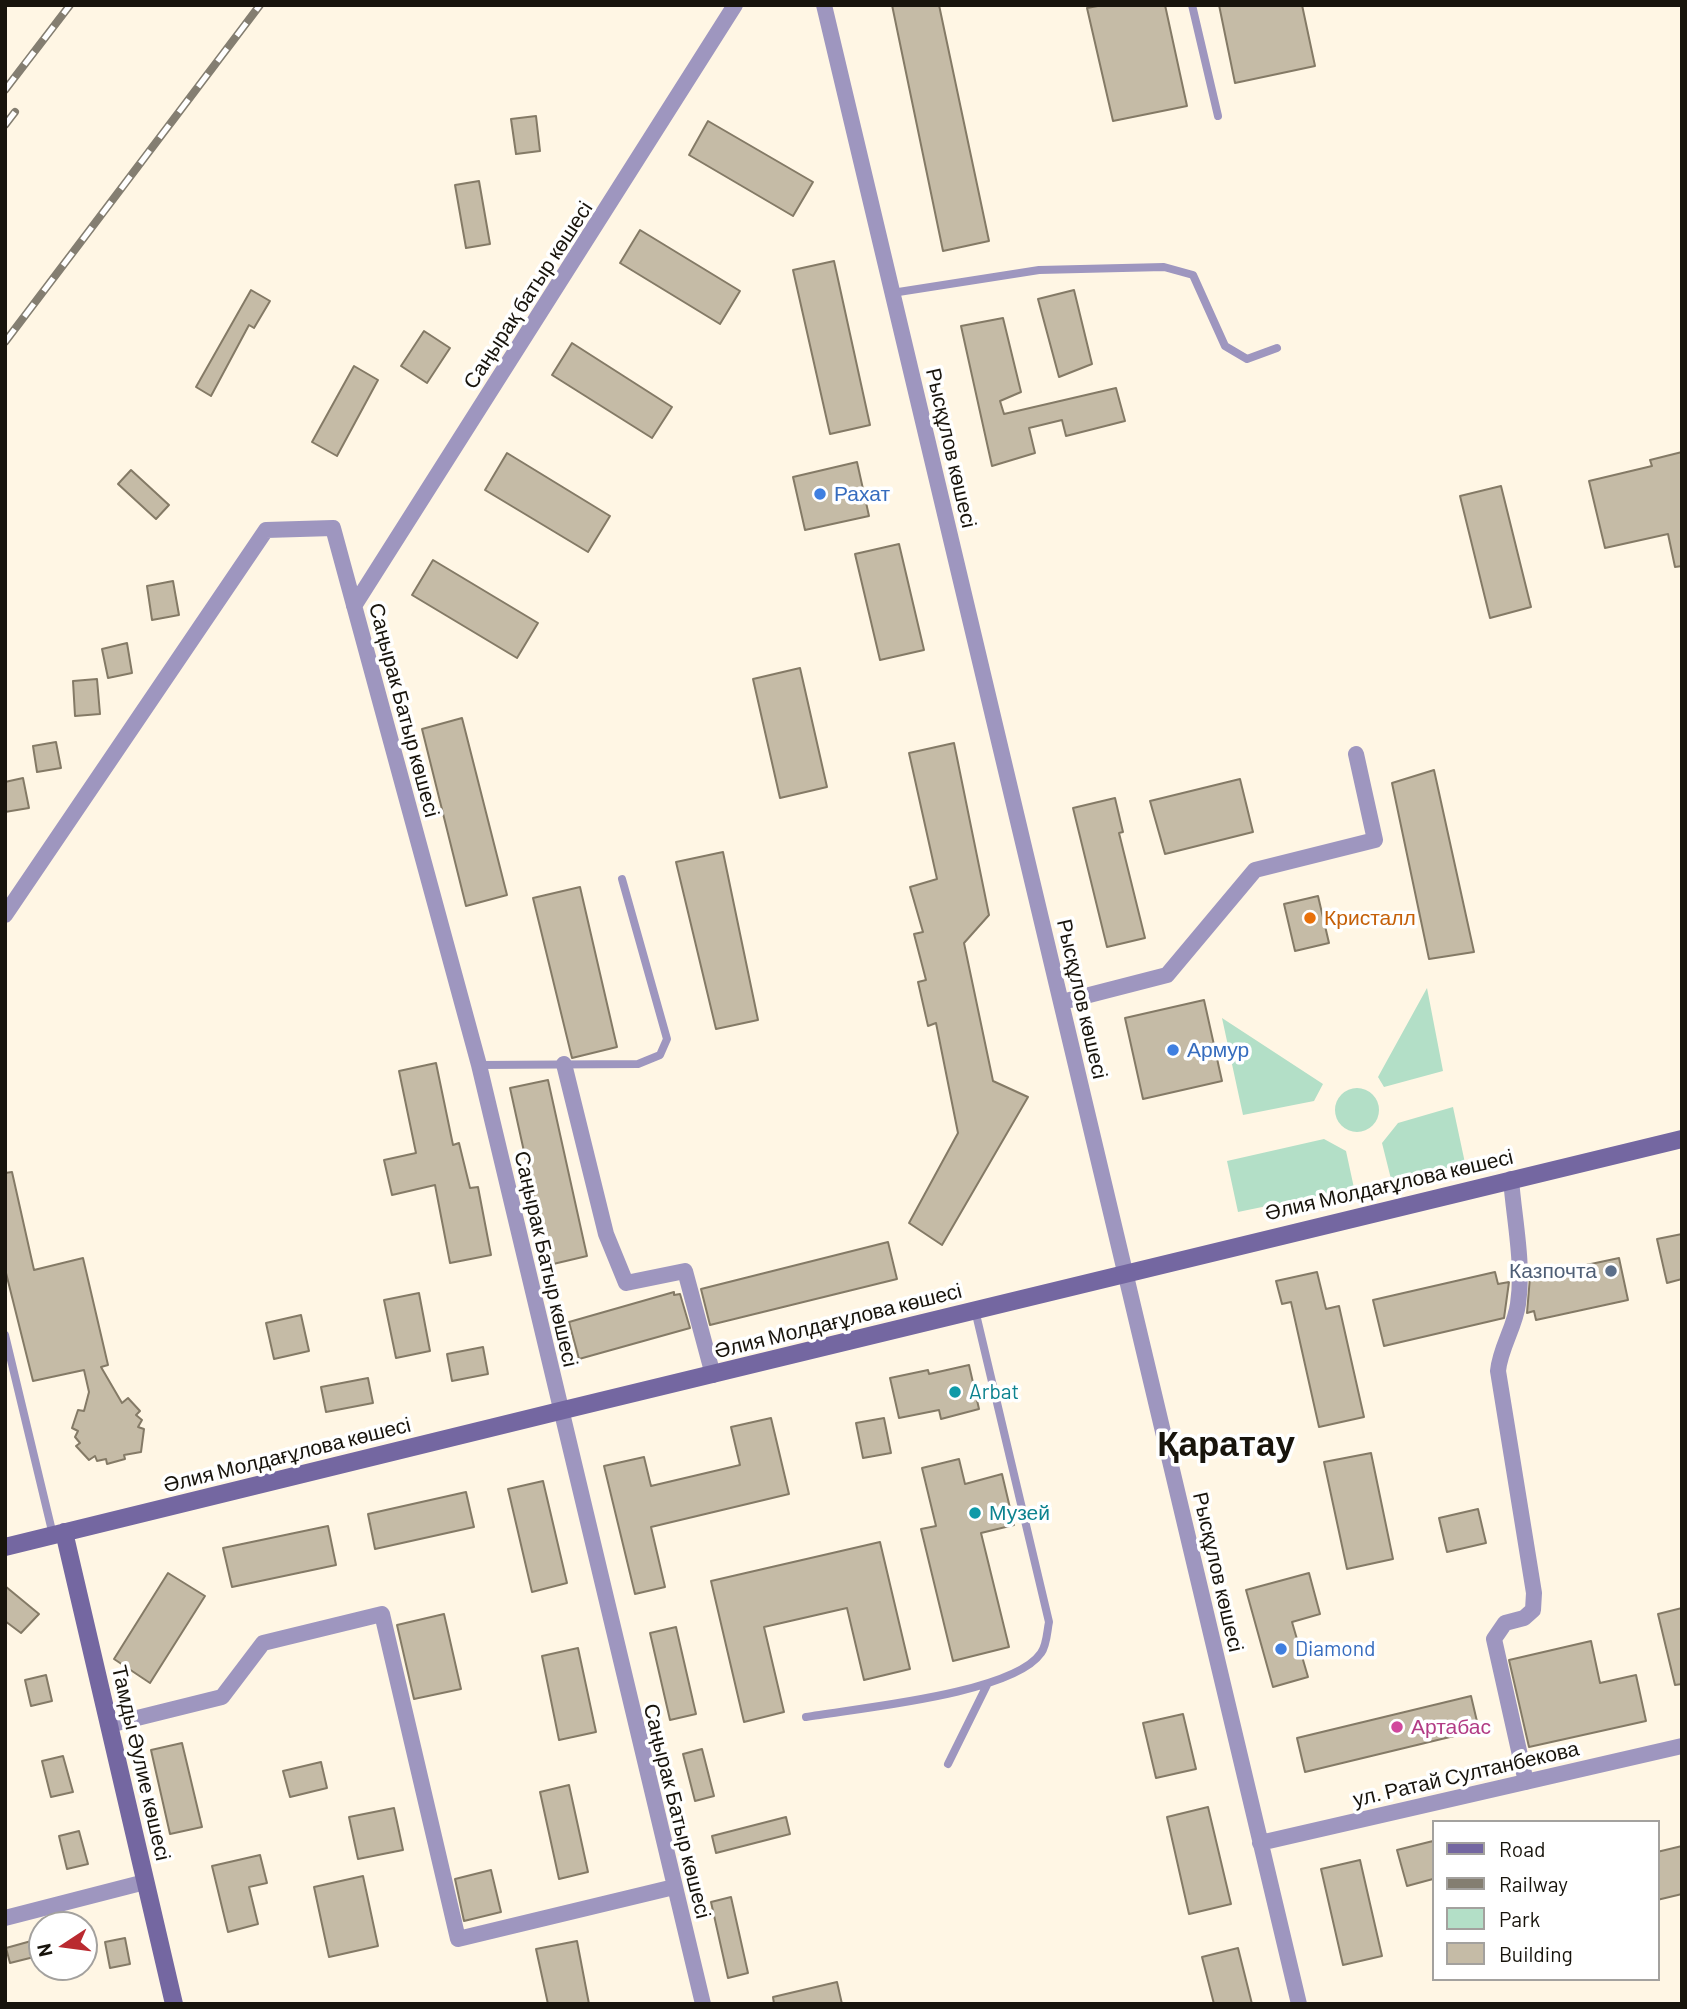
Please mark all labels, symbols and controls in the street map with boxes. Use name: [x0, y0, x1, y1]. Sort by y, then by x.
street label: Саңырақ батыр көшесі: [458, 197, 598, 393]
street label: Рысқұлов көшесі: [920, 366, 982, 530]
place label: Рахат: [834, 481, 890, 507]
marker: Рахат: [812, 486, 828, 502]
street label: Саңырак Батыр көшесі: [363, 600, 445, 820]
place label: Кристалл: [1324, 905, 1416, 931]
marker: Кристалл: [1302, 910, 1318, 926]
street label: Рысқұлов көшесі: [1051, 917, 1113, 1081]
place label: Армур: [1187, 1037, 1249, 1063]
marker: Армур: [1165, 1042, 1181, 1058]
street label: Әлия Молдағұлова көшесі: [1262, 1144, 1516, 1226]
street label: Саңырак Батыр көшесі: [509, 1149, 583, 1369]
place label: Казпочта: [1509, 1258, 1597, 1284]
marker: Казпочта: [1603, 1263, 1619, 1279]
street label: Әлия Молдағұлова көшесі: [712, 1278, 964, 1364]
place label: Arbat: [969, 1379, 1019, 1405]
marker: Arbat: [947, 1384, 963, 1400]
street label: Әлия Молдағұлова көшесі: [161, 1412, 413, 1498]
district label: Қаратау: [1157, 1423, 1295, 1465]
street label: Рысқұлов көшесі: [1187, 1490, 1249, 1654]
place label: Музей: [989, 1500, 1050, 1526]
marker: Музей: [967, 1505, 983, 1521]
place label: Diamond: [1295, 1636, 1375, 1662]
marker: Diamond: [1273, 1641, 1289, 1657]
street label: Тамды Әулие көшесі: [106, 1663, 176, 1863]
street label: Саңырак Батыр көшесі: [638, 1701, 716, 1921]
place label: Артабас: [1411, 1714, 1491, 1740]
marker: Артабас: [1389, 1719, 1405, 1735]
street label: ул. Ратай Султанбекова: [1351, 1736, 1581, 1812]
legend: [1432, 1820, 1659, 1981]
text: Road: [1499, 1836, 1545, 1861]
text: Railway: [1499, 1871, 1568, 1896]
text: Park: [1499, 1906, 1540, 1931]
north arrow: [28, 1911, 98, 1981]
text: Building: [1499, 1941, 1573, 1966]
text: N: [31, 1942, 57, 1959]

